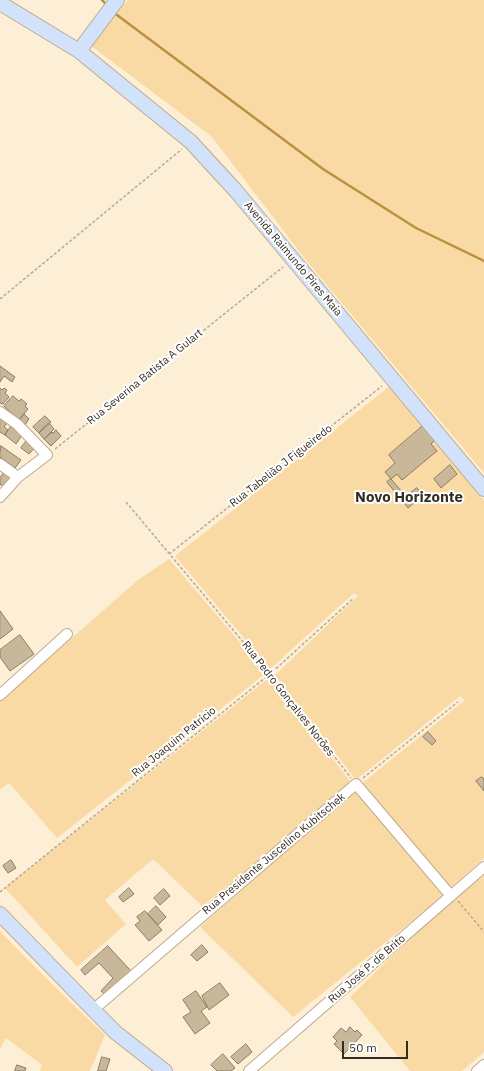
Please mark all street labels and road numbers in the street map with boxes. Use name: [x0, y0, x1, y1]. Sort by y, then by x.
street label: Avenida Raimundo Pires Maia: [241, 199, 345, 319]
street label: Rua Severina Batista A Gulart: [85, 326, 205, 428]
street label: Rua Tabelião J Figueiredo: [227, 422, 335, 510]
street label: Rua Pedro Gonçalves Norões: [239, 639, 337, 759]
street label: Rua Joaquim Patrício: [129, 704, 219, 780]
street label: Rua Presidente Juscelino Kubitschek: [200, 790, 348, 918]
street label: Rua José P. de Brito: [326, 932, 408, 1006]

